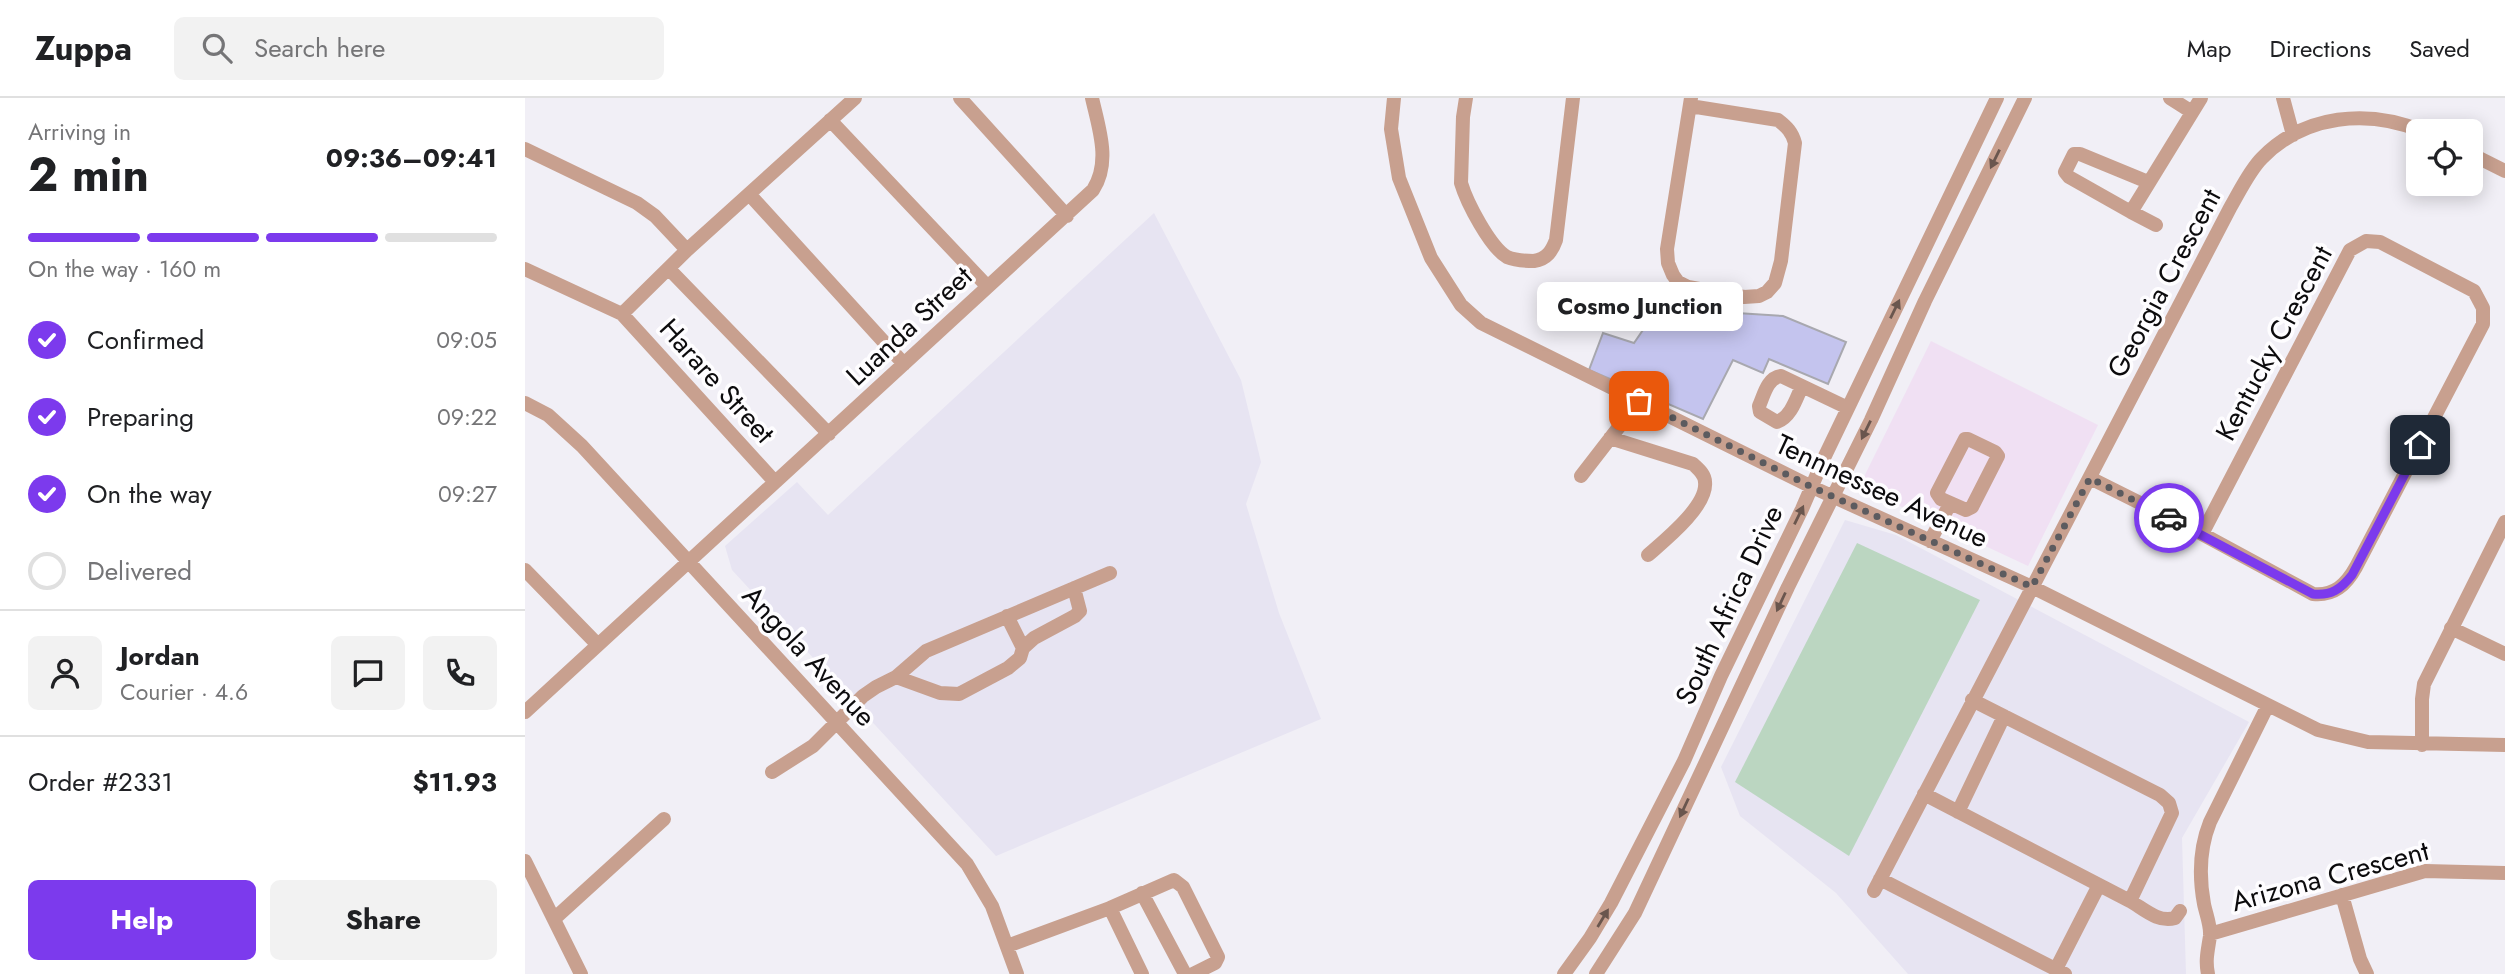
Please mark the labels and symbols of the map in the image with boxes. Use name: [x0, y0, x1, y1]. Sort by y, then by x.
one-way arrow: [1989, 149, 2000, 169]
street label: Georgia Crescent: [2097, 181, 2231, 385]
street label: Kentucky Crescent: [2205, 238, 2343, 448]
street label: Luanda Street: [837, 256, 982, 395]
callout: Cosmo Junction: [1536, 282, 1742, 331]
one-way arrow: [1890, 299, 1901, 319]
street label: Harare Street: [650, 310, 784, 453]
pin: [1609, 371, 1669, 431]
pin: [2390, 415, 2450, 475]
one-way arrow: [1861, 420, 1872, 440]
street label: Tennnessee Avenue: [1769, 424, 1995, 558]
courier: [2134, 483, 2204, 553]
street label: South Africa Drive: [1665, 498, 1793, 712]
one-way arrow: [1794, 505, 1805, 525]
street label: Angola Avenue: [733, 576, 885, 736]
one-way arrow: [1775, 592, 1787, 612]
one-way arrow: [1678, 798, 1690, 818]
street label: Arizona Crescent: [2227, 830, 2434, 922]
one-way arrow: [1596, 908, 1609, 927]

